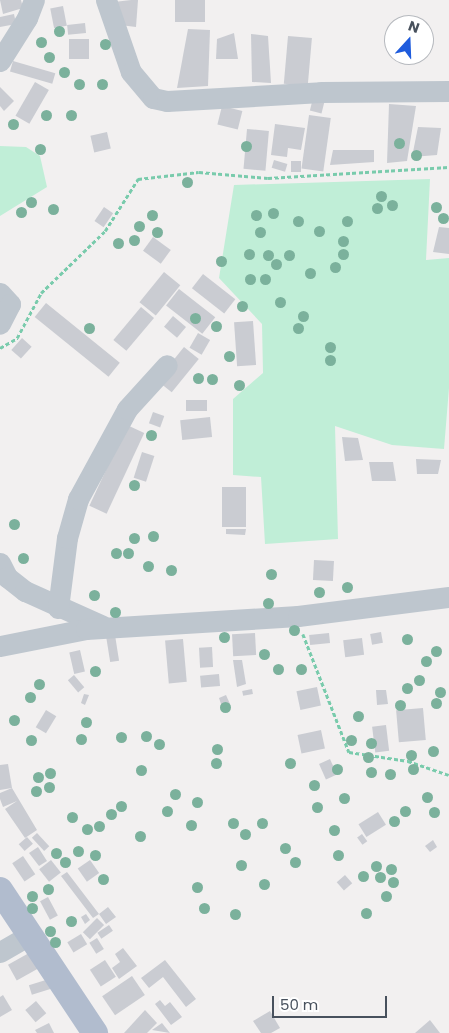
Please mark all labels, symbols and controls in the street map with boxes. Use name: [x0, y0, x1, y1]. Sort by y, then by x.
north arrow: [384, 15, 434, 65]
text: N: [405, 16, 422, 38]
scale bar: [274, 986, 389, 1018]
text: 50 m: [280, 994, 318, 1015]

